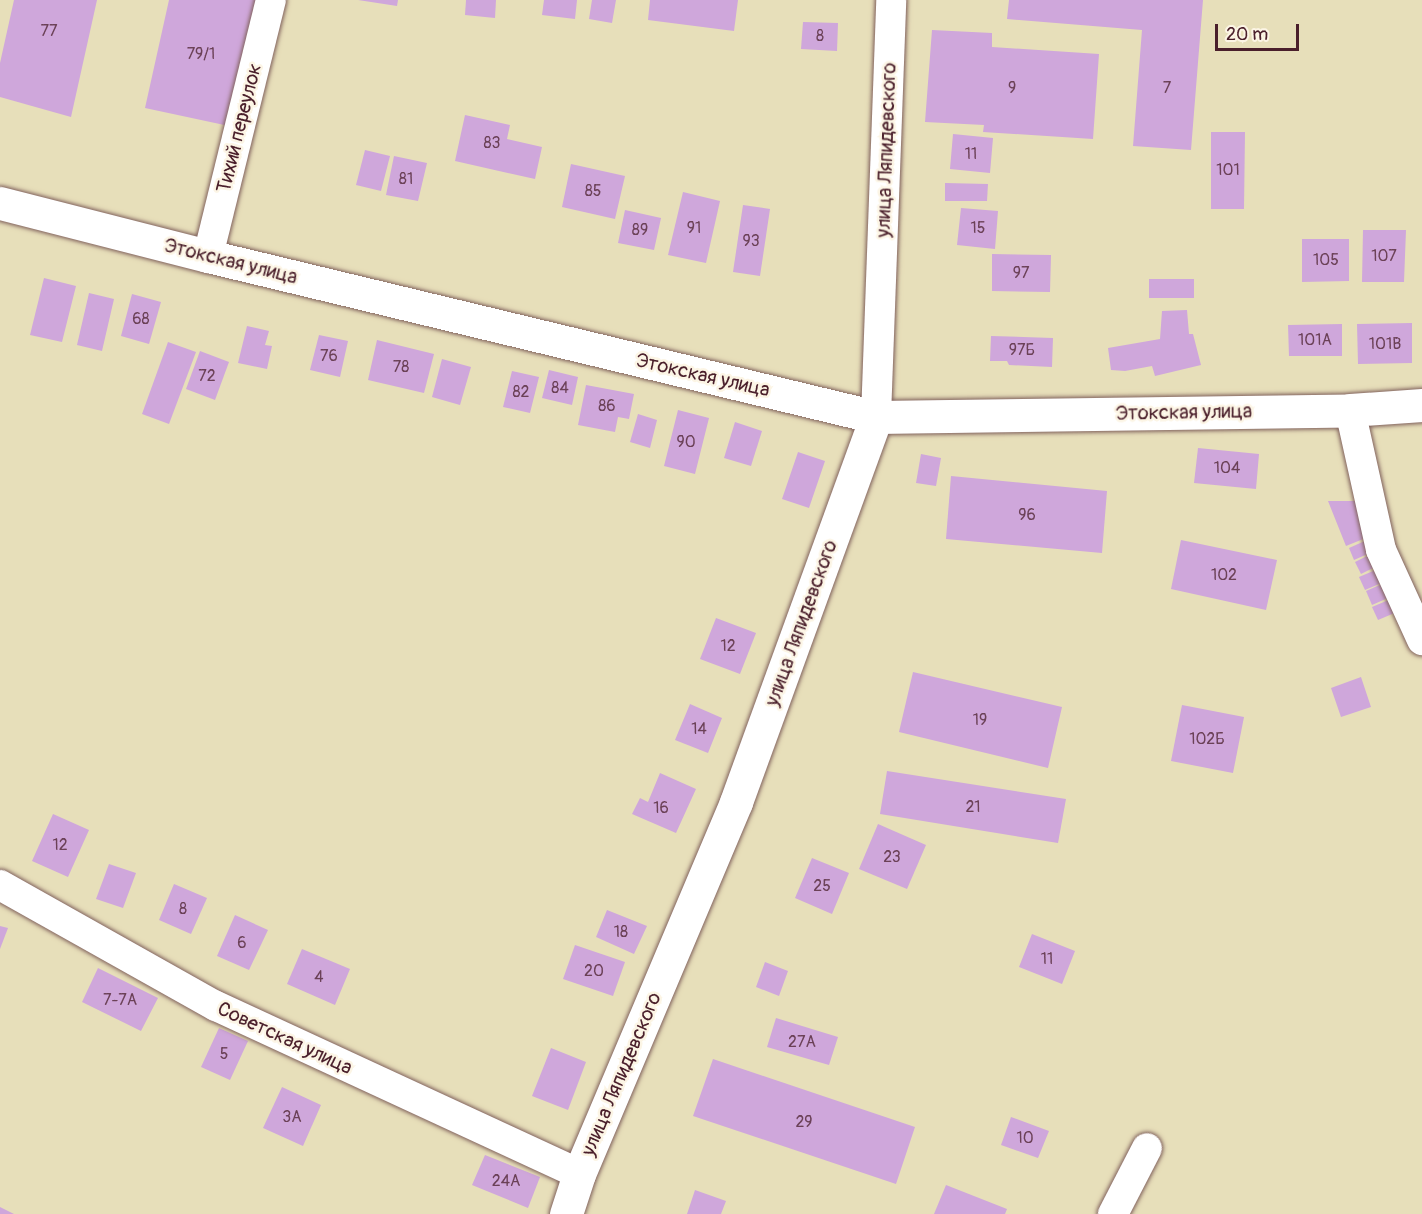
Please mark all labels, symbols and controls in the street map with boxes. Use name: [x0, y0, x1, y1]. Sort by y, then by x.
scale bar: [1218, 12, 1302, 50]
house number: 77: [41, 21, 57, 41]
text: 20 m: [1226, 23, 1268, 46]
house number: 8: [816, 26, 824, 46]
house number: 79/1: [187, 44, 215, 64]
street label: Тихий переулок: [211, 61, 267, 195]
street label: улица Ляпидевского: [871, 62, 901, 238]
house number: 9: [1008, 78, 1016, 98]
house number: 7: [1163, 78, 1171, 98]
house number: 83: [484, 133, 500, 153]
house number: 11: [965, 144, 977, 164]
house number: 101: [1216, 160, 1240, 180]
house number: 81: [399, 169, 413, 189]
house number: 85: [585, 181, 601, 201]
house number: 91: [687, 218, 701, 238]
house number: 15: [971, 218, 985, 238]
house number: 89: [632, 220, 648, 240]
house number: 93: [742, 231, 760, 251]
street label: Этокская улица: [162, 233, 300, 289]
house number: 107: [1371, 246, 1397, 266]
house number: 105: [1313, 250, 1339, 270]
house number: 97: [1013, 263, 1029, 283]
house number: 68: [132, 309, 150, 329]
house number: 101А: [1298, 330, 1332, 350]
house number: 101В: [1369, 334, 1401, 354]
house number: 97Б: [1009, 340, 1035, 360]
house number: 76: [320, 346, 338, 366]
street label: Этокская улица: [634, 348, 772, 402]
house number: 78: [393, 357, 409, 377]
house number: 72: [198, 366, 216, 386]
house number: 84: [551, 378, 569, 398]
house number: 82: [512, 382, 530, 402]
house number: 86: [598, 396, 616, 416]
street label: Этокская улица: [1116, 399, 1252, 425]
house number: 90: [676, 432, 696, 452]
house number: 104: [1214, 458, 1240, 478]
house number: 96: [1018, 505, 1036, 525]
street label: улица Ляпидевского: [760, 537, 842, 709]
house number: 102: [1211, 565, 1237, 585]
house number: 12: [720, 636, 736, 656]
house number: 19: [973, 710, 987, 730]
house number: 14: [691, 719, 707, 739]
house number: 102Б: [1189, 729, 1225, 749]
house number: 21: [965, 797, 981, 817]
house number: 16: [653, 798, 669, 818]
house number: 12: [52, 835, 68, 855]
house number: 23: [883, 847, 901, 867]
house number: 25: [813, 876, 831, 896]
house number: 8: [179, 899, 187, 919]
house number: 18: [614, 922, 628, 942]
house number: 6: [237, 933, 247, 953]
house number: 11: [1041, 949, 1053, 969]
house number: 20: [584, 961, 604, 981]
house number: 4: [314, 967, 324, 987]
street label: улица Ляпидевского: [576, 989, 666, 1159]
house number: 7-7А: [103, 990, 137, 1010]
street label: Советская улица: [214, 996, 356, 1080]
house number: 27А: [788, 1032, 816, 1052]
house number: 5: [220, 1044, 228, 1064]
house number: 3А: [282, 1107, 302, 1127]
house number: 29: [795, 1112, 813, 1132]
house number: 10: [1016, 1128, 1034, 1148]
house number: 24А: [492, 1171, 520, 1191]

